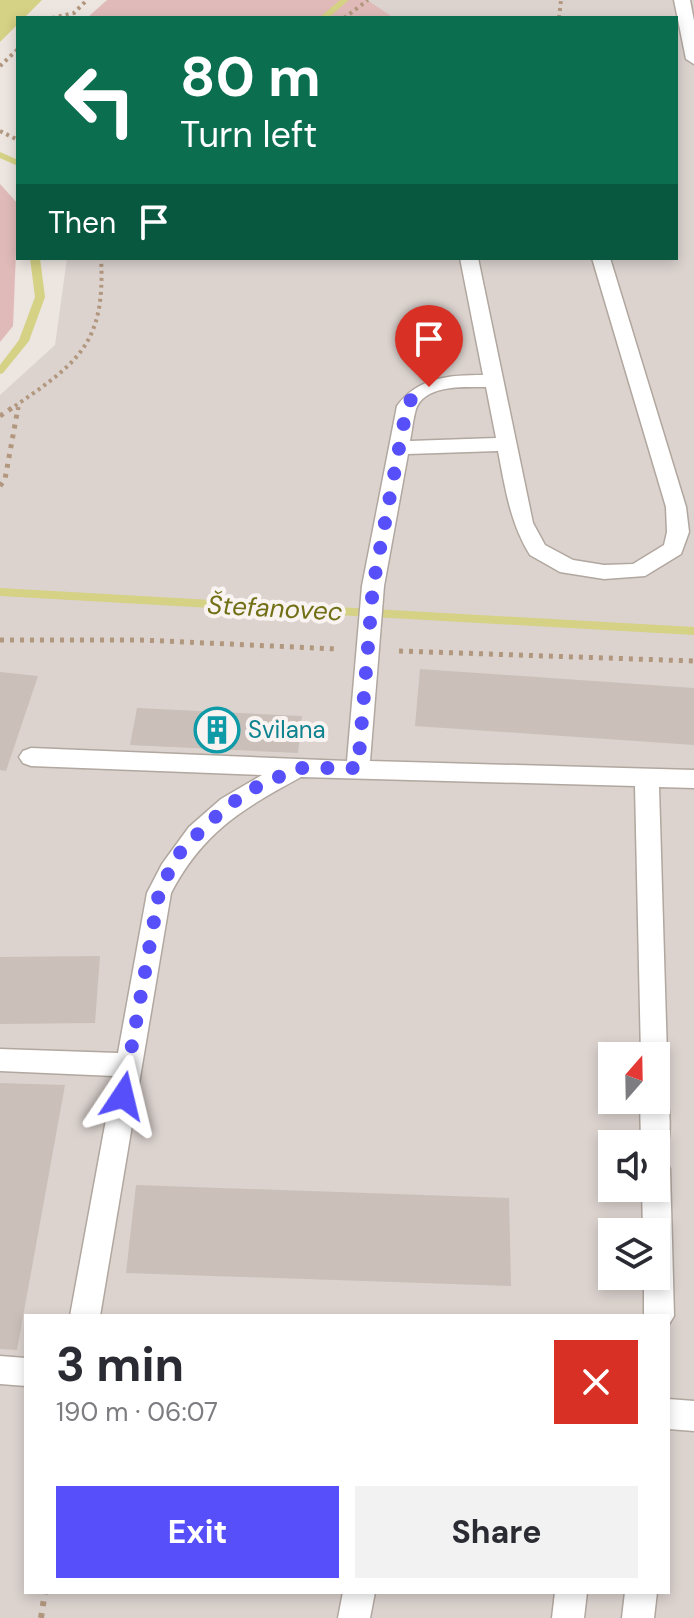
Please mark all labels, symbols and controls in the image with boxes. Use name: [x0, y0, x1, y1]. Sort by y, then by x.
text: 80 m: [180, 40, 321, 113]
icon: left: [48, 48, 152, 152]
text: Turn left: [180, 111, 317, 158]
icon: arrive: [132, 200, 176, 244]
text: Then: [48, 203, 116, 242]
pin: [395, 305, 463, 387]
icon: arrive: [407, 317, 451, 361]
water label: Štefanovec: [206, 587, 344, 629]
building icon: Svilana: [193, 706, 241, 754]
place label: Svilana: [248, 714, 326, 745]
north arrow: [598, 1042, 670, 1114]
map controls: [598, 1042, 670, 1290]
position arrow: [81, 1054, 165, 1138]
button: sound: [598, 1130, 670, 1202]
button: layers: [598, 1218, 670, 1290]
text: 3 min: [56, 1333, 184, 1396]
button: close: [554, 1340, 638, 1424]
text: 190 m · 06:07: [56, 1395, 218, 1429]
button: Exit: [56, 1486, 339, 1578]
button: Share: [355, 1486, 638, 1578]

